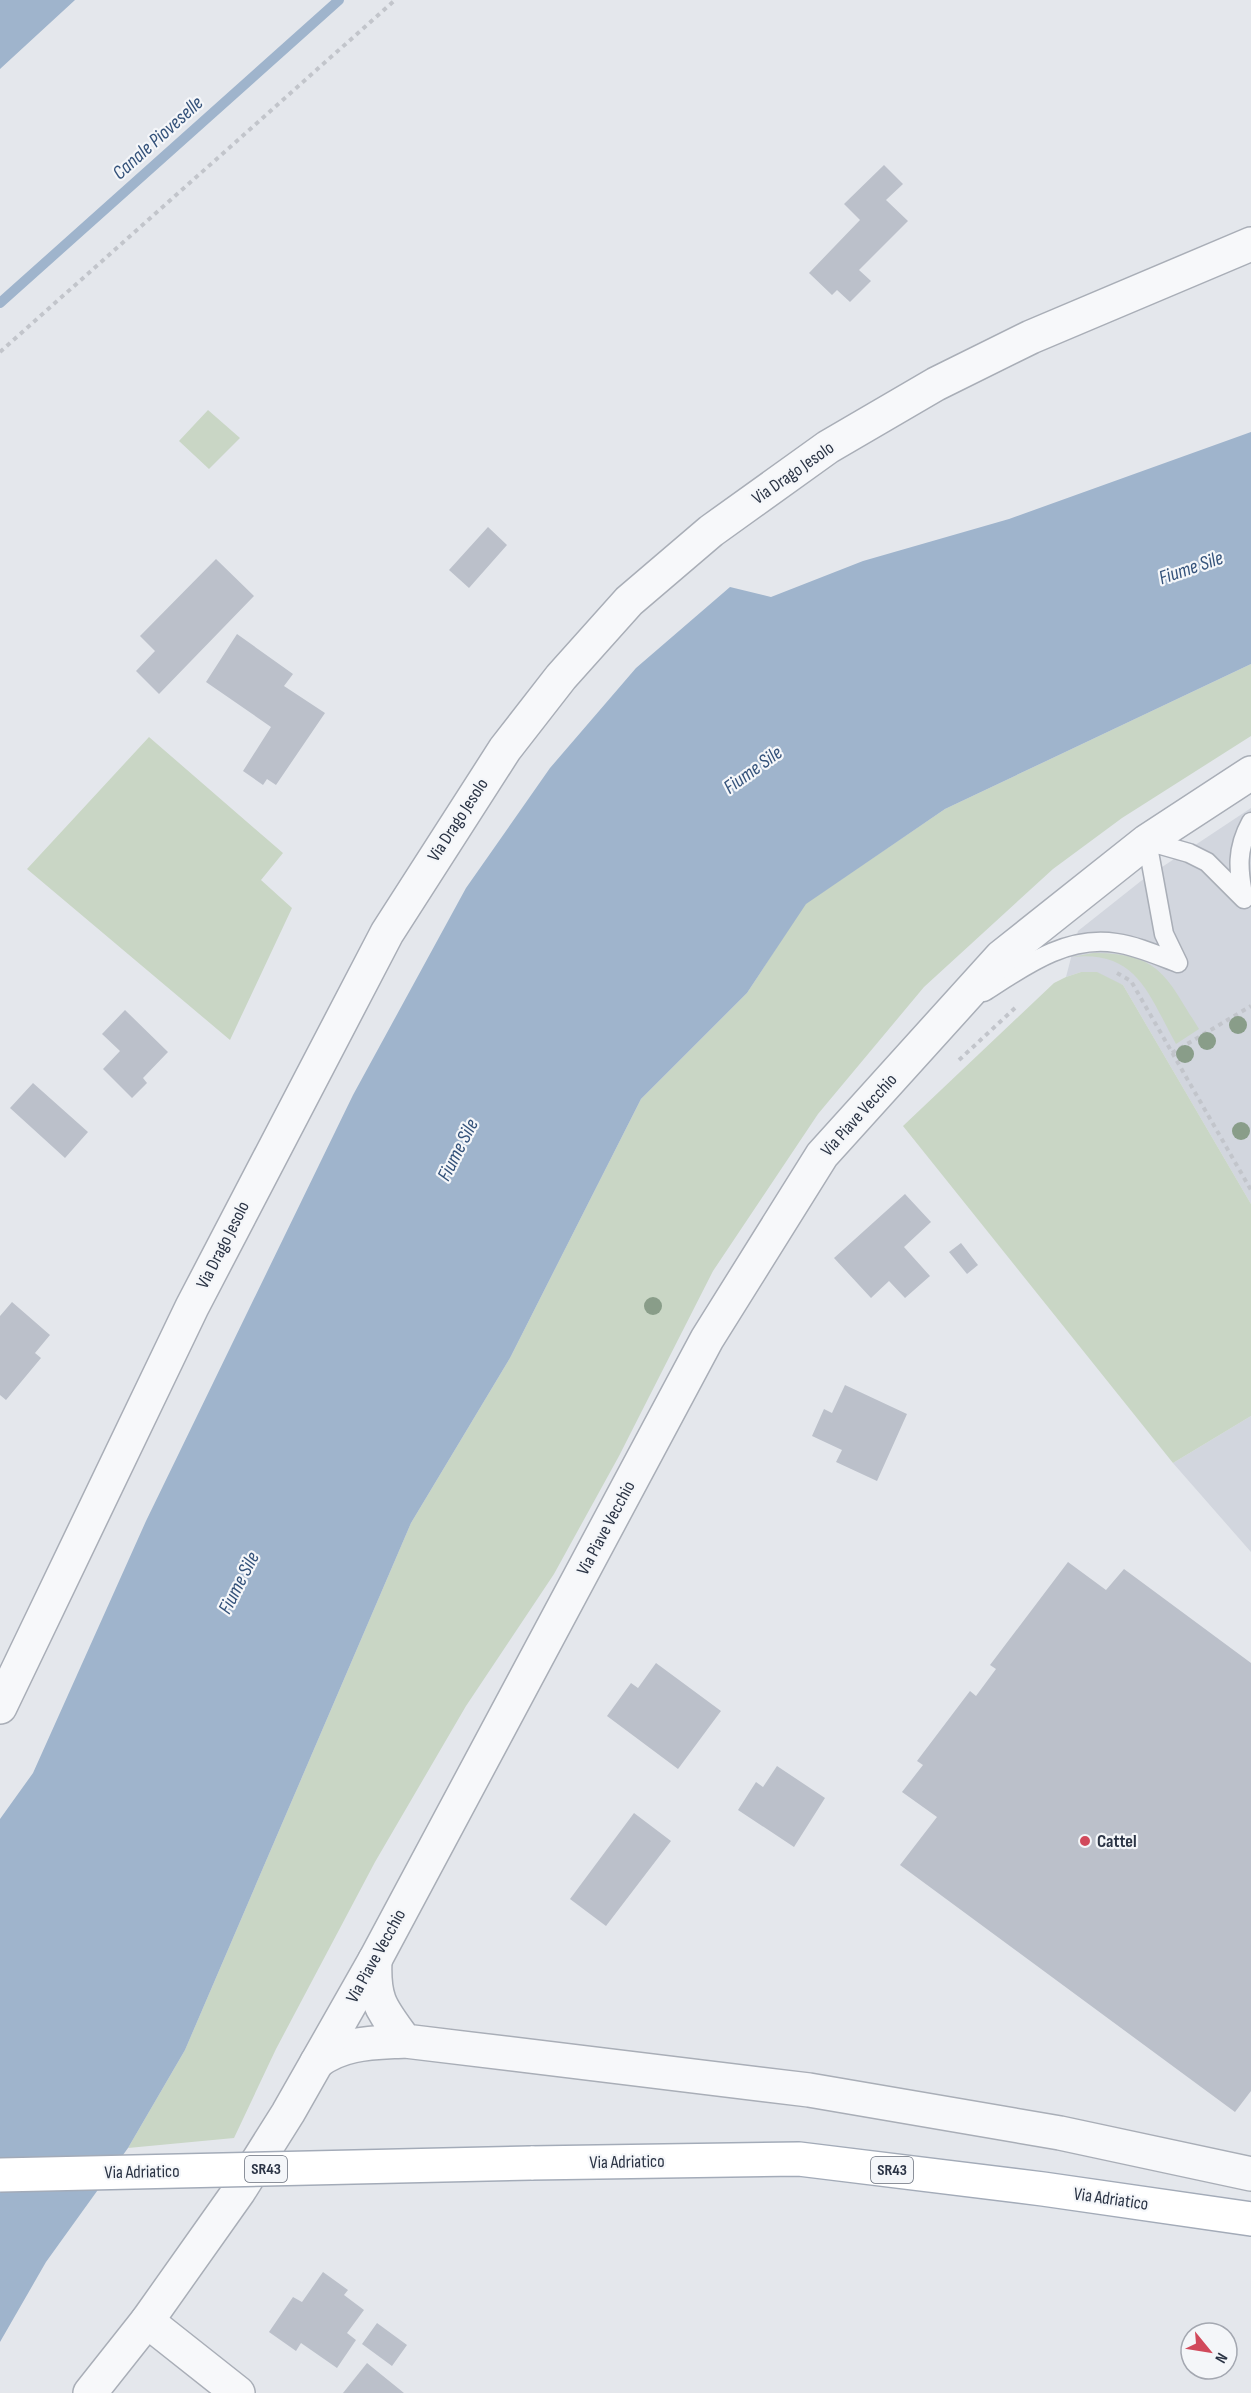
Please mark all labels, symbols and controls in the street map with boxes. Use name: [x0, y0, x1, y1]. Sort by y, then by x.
water label: Canale Pioveselle: [108, 91, 208, 185]
street label: Via Drago Jesolo: [748, 437, 838, 509]
water label: Fiume Sile: [1156, 546, 1227, 590]
water label: Fiume Sile: [719, 741, 787, 799]
street label: Via Drago Jesolo: [423, 774, 493, 866]
street label: Via Piave Vecchio: [817, 1069, 901, 1161]
water label: Fiume Sile: [432, 1115, 484, 1185]
street label: Via Drago Jesolo: [192, 1198, 254, 1292]
street label: Via Piave Vecchio: [572, 1477, 640, 1579]
water label: Fiume Sile: [213, 1548, 265, 1618]
place label: Cattel: [1097, 1831, 1137, 1852]
marker: Cattel: [1078, 1834, 1092, 1848]
street label: Via Piave Vecchio: [342, 1906, 410, 2006]
street label: Via Adriatico: [589, 2151, 665, 2173]
road number: SR43: [245, 2156, 287, 2182]
road number: SR43: [871, 2157, 913, 2183]
street label: Via Adriatico: [104, 2161, 180, 2183]
street label: Via Adriatico: [1072, 2183, 1150, 2215]
north arrow: [1179, 2321, 1239, 2381]
text: N: [1210, 2349, 1231, 2366]

